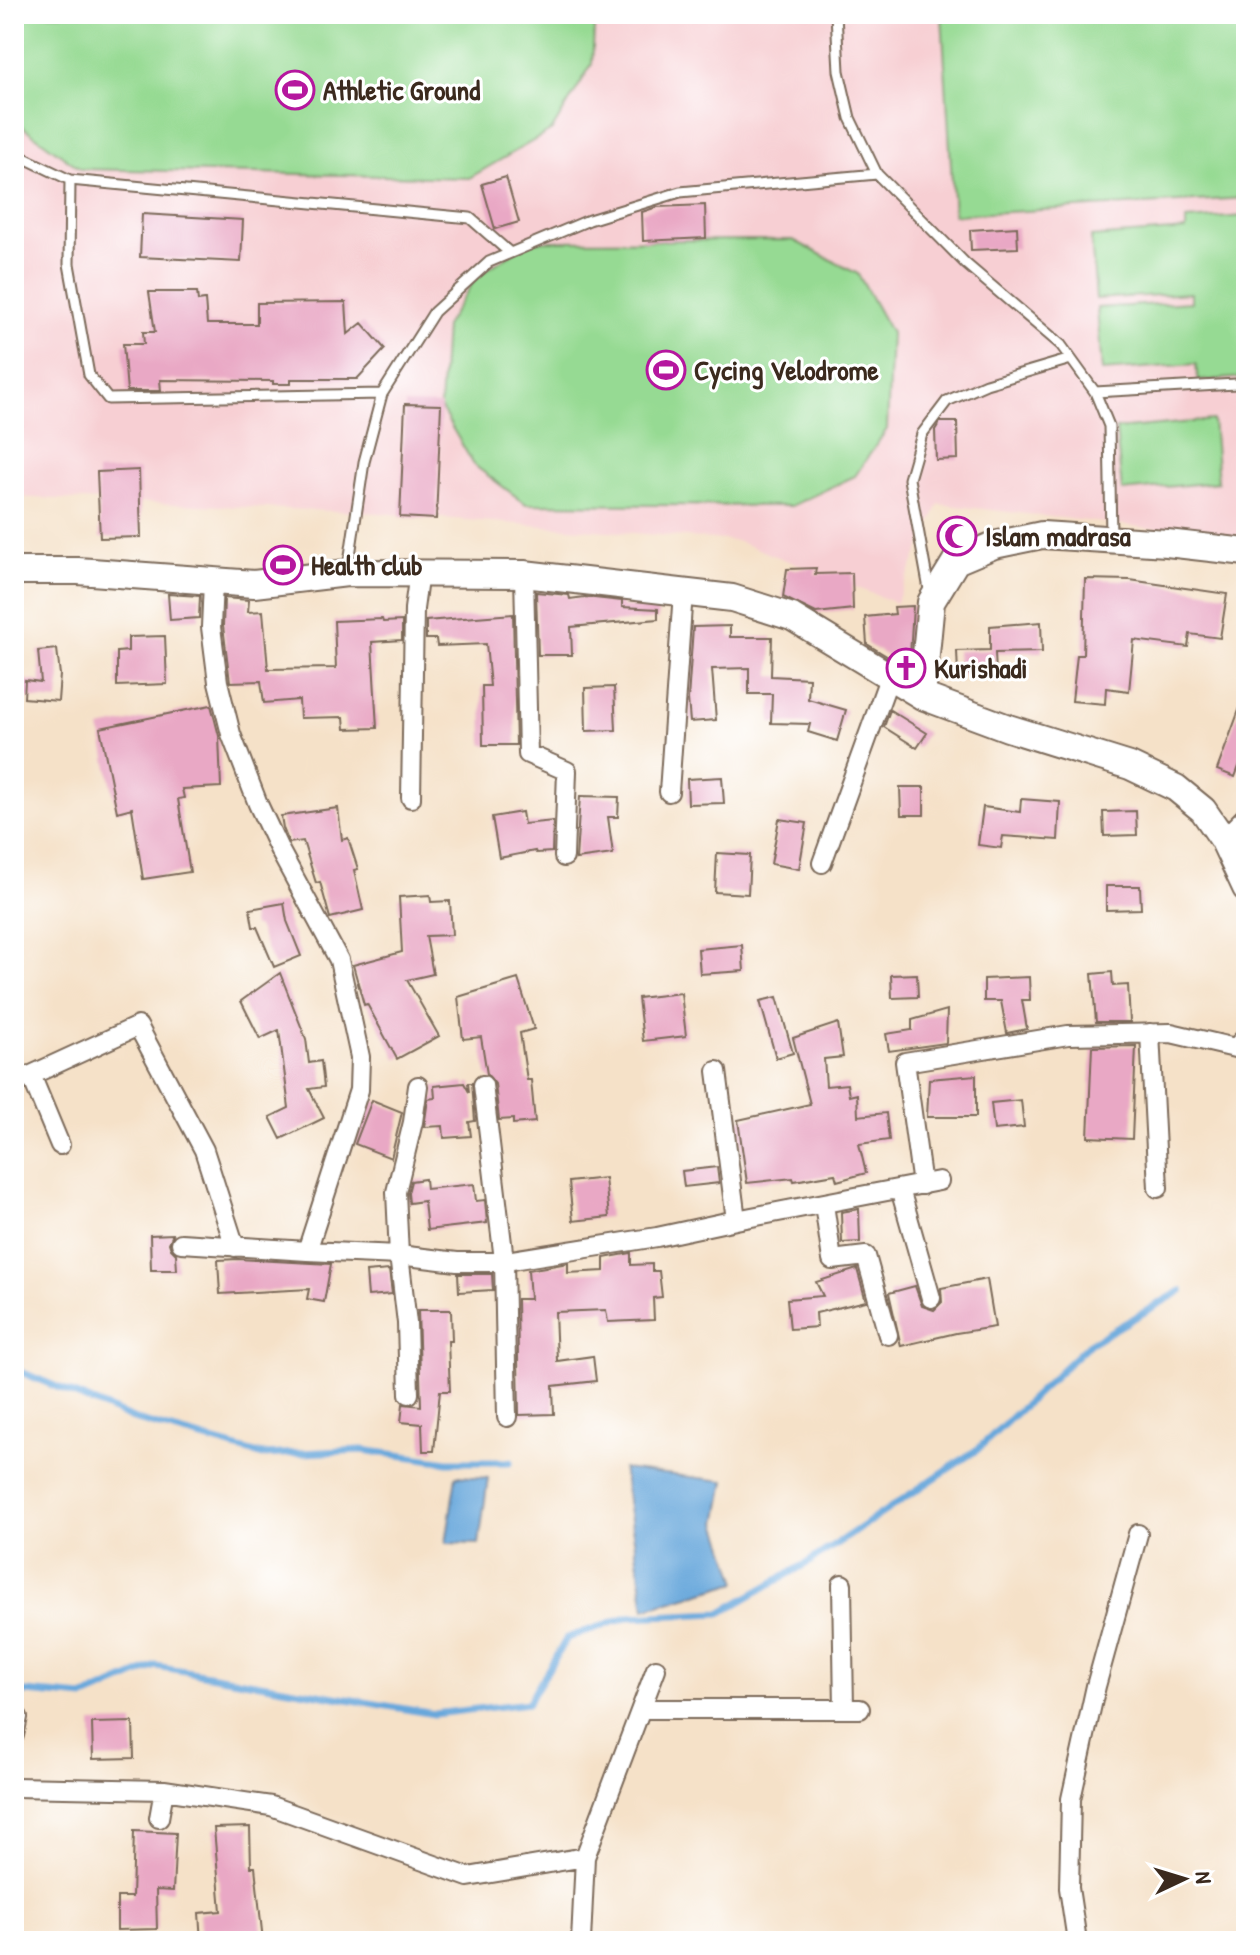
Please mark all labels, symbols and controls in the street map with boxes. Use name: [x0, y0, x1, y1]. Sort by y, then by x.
sports icon: Athletic Ground: [274, 69, 316, 111]
place label: Athletic Ground: [323, 71, 480, 109]
sports icon: Cycing Velodrome: [645, 349, 687, 391]
place label: Cycing Velodrome: [694, 351, 880, 390]
mosque icon: Islam madrasa: [936, 515, 978, 557]
place label: Islam madrasa: [985, 517, 1131, 555]
sports icon: Health club: [262, 544, 304, 586]
place label: Health club: [311, 546, 423, 584]
church icon: Kurishadi: [885, 647, 927, 689]
place label: Kurishadi: [934, 649, 1028, 687]
north arrow: [1144, 1839, 1224, 1919]
text: N: [1189, 1871, 1219, 1885]

